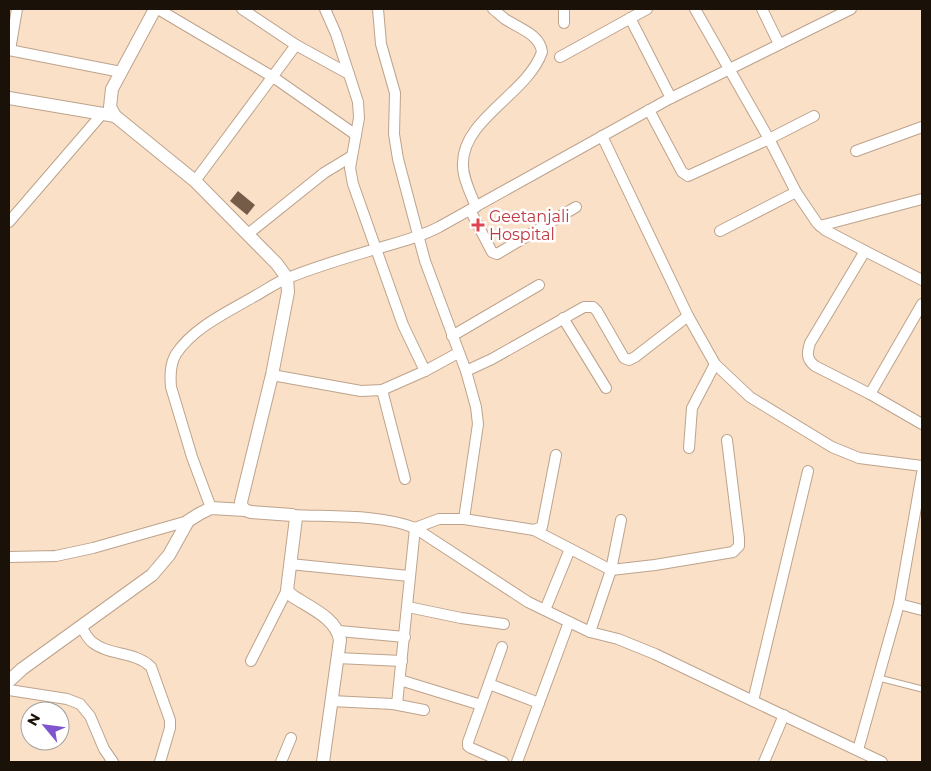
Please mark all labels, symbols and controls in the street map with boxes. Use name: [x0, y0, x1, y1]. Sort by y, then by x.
place label: Geetanjali Hospital: [489, 207, 570, 244]
marker: Geetanjali Hospital: [471, 218, 485, 232]
north arrow: [20, 701, 70, 751]
text: N: [23, 710, 44, 729]

